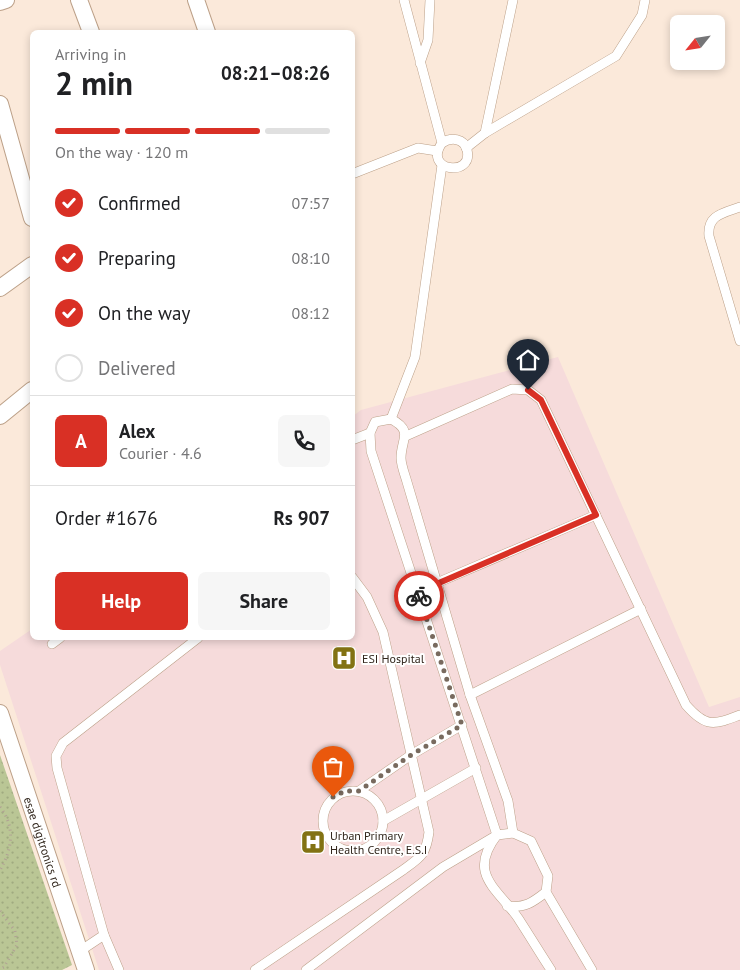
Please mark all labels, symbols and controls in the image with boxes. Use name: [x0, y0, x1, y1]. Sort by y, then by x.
north arrow: [670, 15, 725, 70]
map controls: [670, 15, 725, 70]
text: Arriving in: [55, 44, 126, 64]
text: 08:21–08:26: [221, 61, 330, 85]
text: 2 min: [55, 62, 133, 104]
text: On the way · 120 m: [55, 142, 188, 162]
icon: check: [55, 189, 83, 217]
text: Confirmed: [98, 191, 181, 215]
text: 07:57: [292, 193, 330, 213]
icon: check: [55, 244, 83, 272]
text: Preparing: [98, 246, 176, 270]
text: 08:10: [292, 248, 330, 268]
icon: check: [55, 299, 83, 327]
text: On the way: [98, 301, 190, 325]
text: 08:12: [292, 303, 330, 323]
pin: [507, 339, 549, 390]
icon: home: [514, 346, 542, 374]
text: Delivered: [98, 356, 176, 380]
button: phone: [278, 415, 330, 467]
text: Alex: [119, 419, 155, 443]
text: A: [75, 429, 87, 453]
text: Courier · 4.6: [119, 443, 202, 463]
text: Order #1676: [55, 506, 158, 530]
text: Rs 907: [273, 506, 330, 530]
courier: [394, 571, 444, 621]
button: Help: [55, 572, 188, 630]
button: Share: [198, 572, 330, 630]
icon: bike: [405, 582, 433, 610]
hospital icon: ESI Hospital: [331, 645, 357, 671]
place label: ESI Hospital: [362, 651, 425, 666]
pin: [312, 746, 354, 797]
icon: bag: [319, 753, 347, 781]
street label: esae digitronics rd: [21, 795, 65, 889]
place label: Urban Primary Health Centre, E.S.I: [330, 828, 427, 857]
hospital icon: Urban Primary Health Centre, E.S.I: [300, 829, 326, 855]

